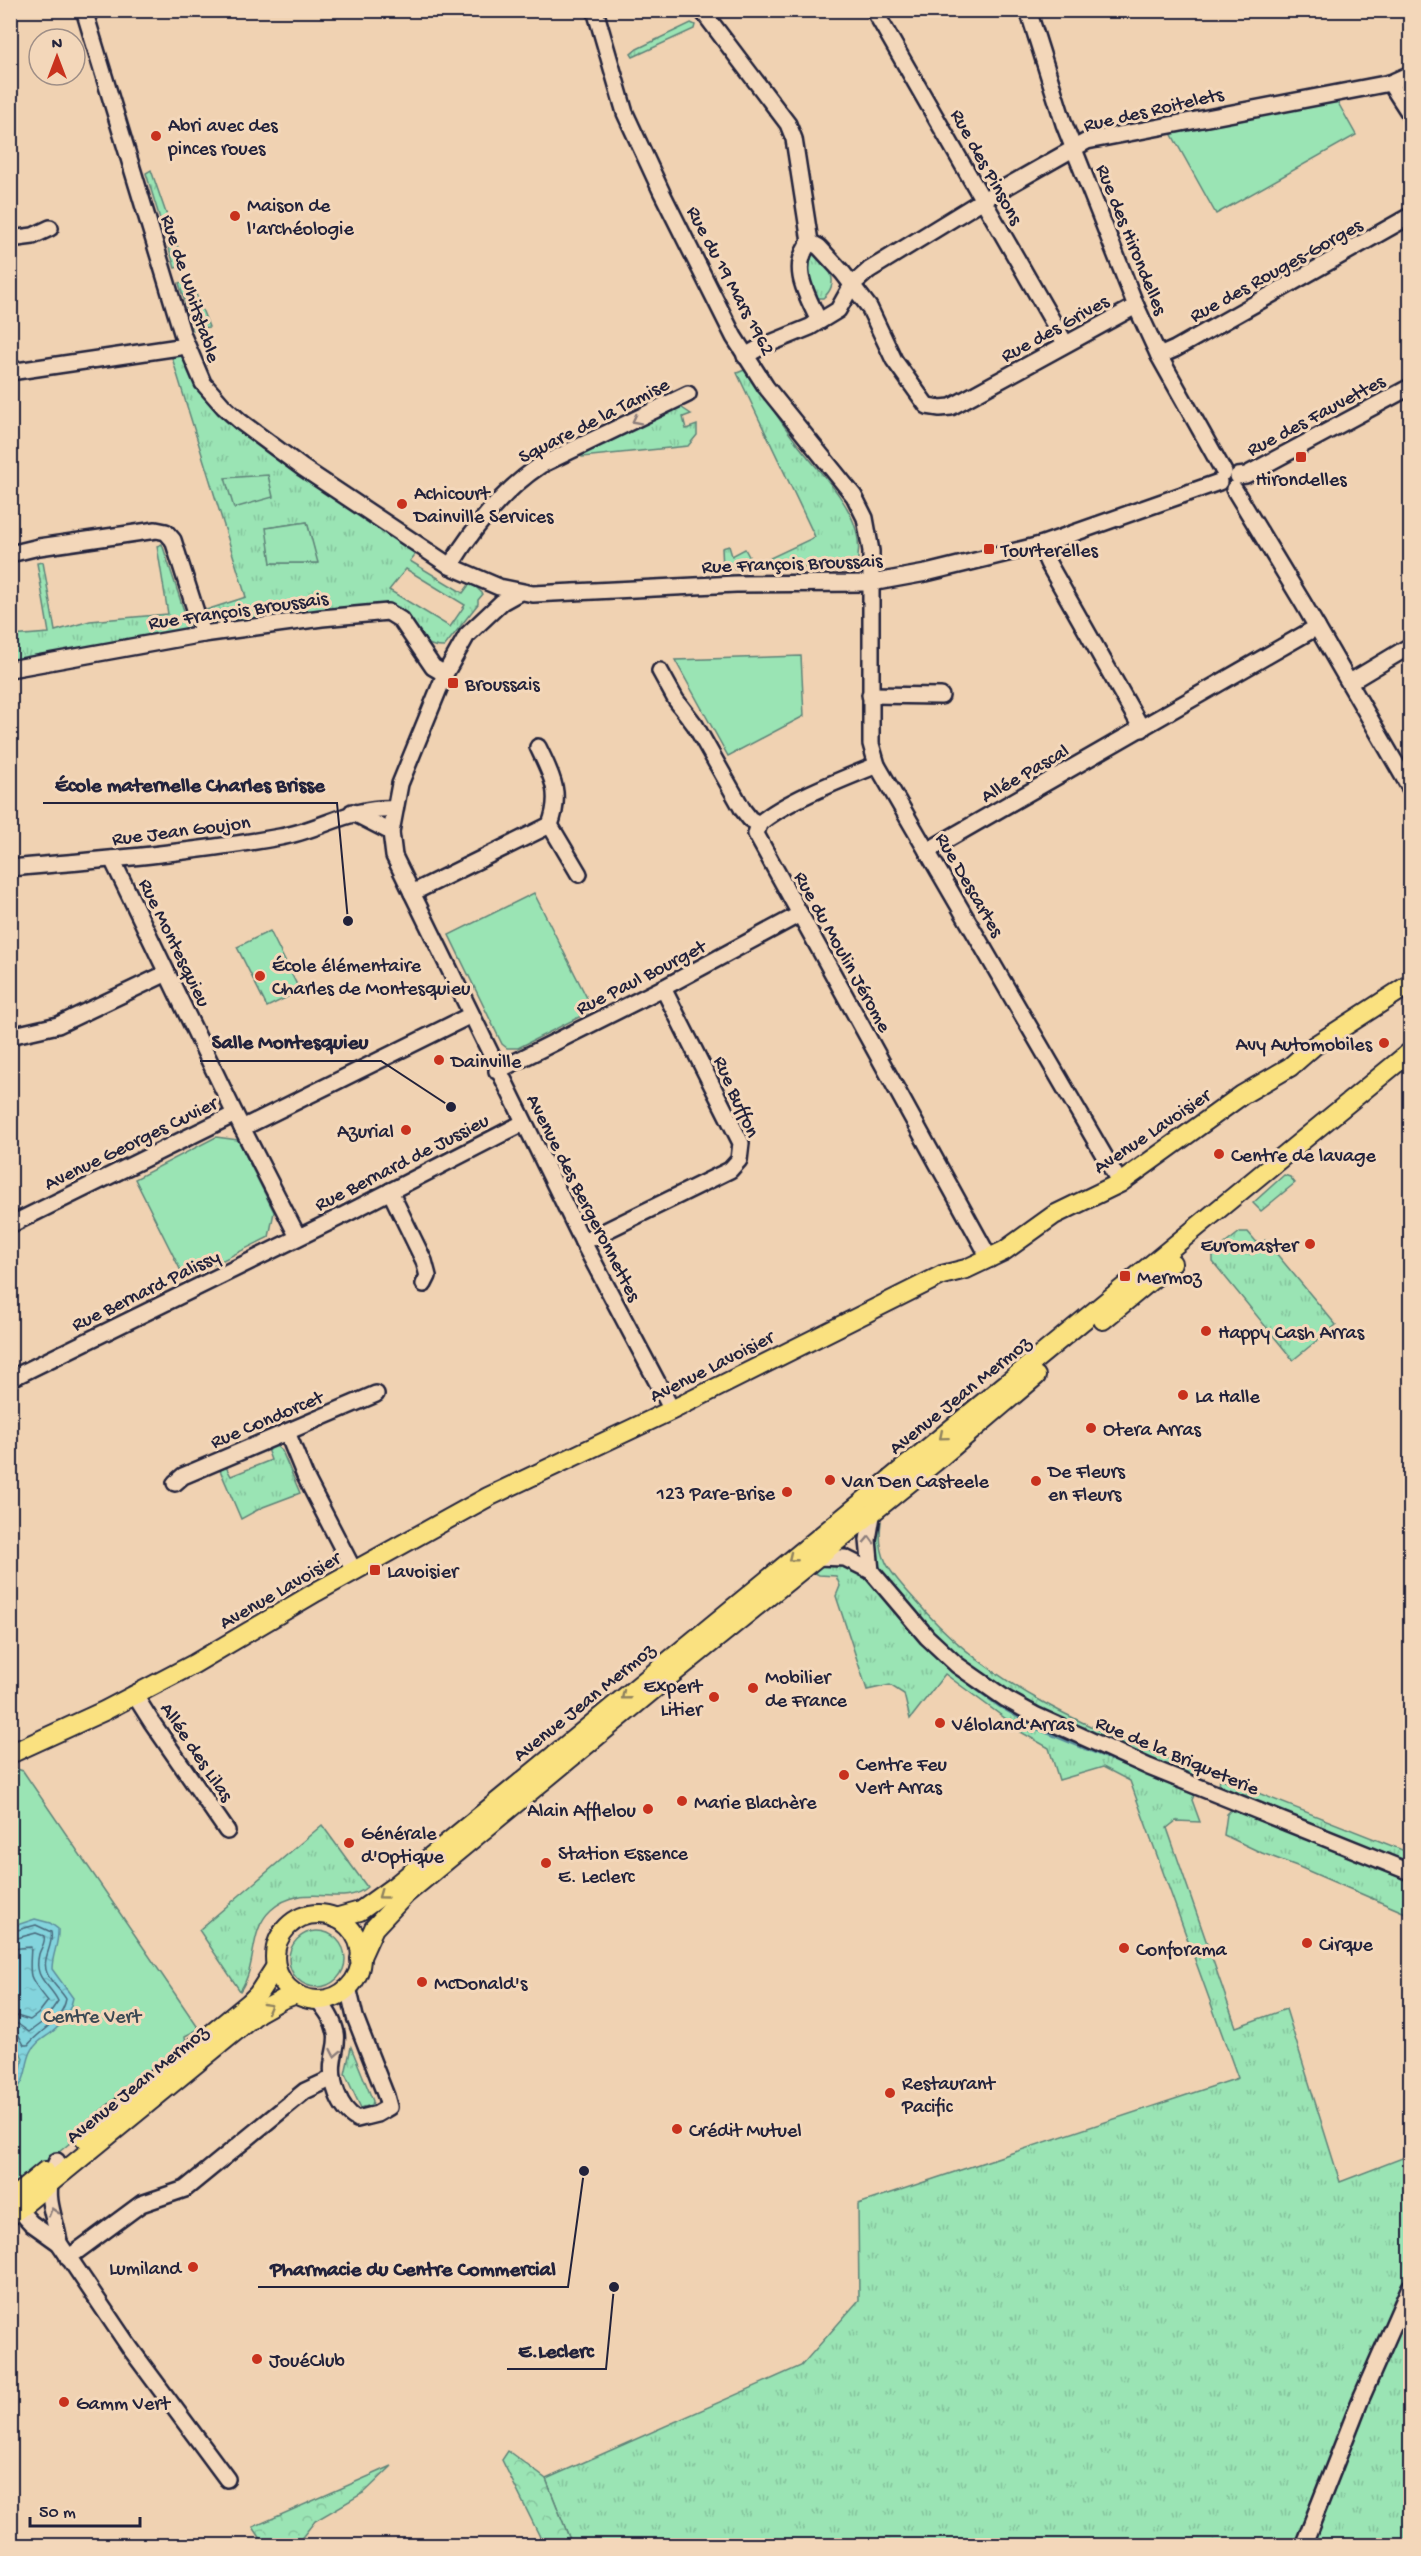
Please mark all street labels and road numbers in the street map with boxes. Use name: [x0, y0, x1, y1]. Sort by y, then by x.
street label: Rue des Roitelets: [1082, 84, 1227, 139]
street label: Rue des Pinsons: [944, 106, 1026, 230]
street label: Rue des Hirondelles: [1089, 162, 1171, 320]
street label: Rue du 19 Mars 1962: [680, 203, 778, 360]
street label: Rue de Whitstable: [154, 212, 224, 366]
street label: Rue des Rouges-Gorges: [1186, 215, 1368, 329]
street label: Rue des Grives: [998, 291, 1114, 369]
street label: Rue des Fauvettes: [1244, 371, 1390, 463]
street label: Square de la Tamise: [515, 374, 674, 470]
street label: Rue François Broussais: [701, 551, 884, 580]
street label: Rue François Broussais: [147, 588, 330, 636]
street label: Allée Pascal: [978, 741, 1074, 809]
street label: Rue Jean Goujon: [111, 813, 252, 852]
street label: Rue Descartes: [929, 830, 1007, 942]
street label: Rue du Moulin Jérome: [787, 868, 895, 1038]
street label: Rue Montesquieu: [132, 876, 214, 1012]
street label: Rue Paul Bourget: [573, 936, 712, 1022]
street label: Rue Buffon: [707, 1053, 763, 1142]
street label: Avenue Lavoisier: [1090, 1084, 1217, 1180]
street label: Avenue des Bergeronnettes: [520, 1091, 644, 1306]
street label: Avenue Georges Cuvier: [41, 1092, 224, 1197]
street label: Rue Bernard de Jussieu: [312, 1110, 494, 1218]
street label: Rue Bernard Palissy: [69, 1246, 225, 1338]
street label: Avenue Lavoisier: [647, 1326, 780, 1409]
street label: Avenue Jean Mermoz: [886, 1332, 1038, 1461]
street label: Rue Condorcet: [208, 1386, 329, 1455]
street label: Avenue Lavoisier: [216, 1547, 347, 1636]
street label: Avenue Jean Mermoz: [510, 1639, 662, 1768]
street label: Allée des Lilas: [154, 1699, 237, 1807]
street label: Rue de la Briqueterie: [1091, 1712, 1263, 1802]
street label: Avenue Jean Mermoz: [63, 2021, 215, 2150]

